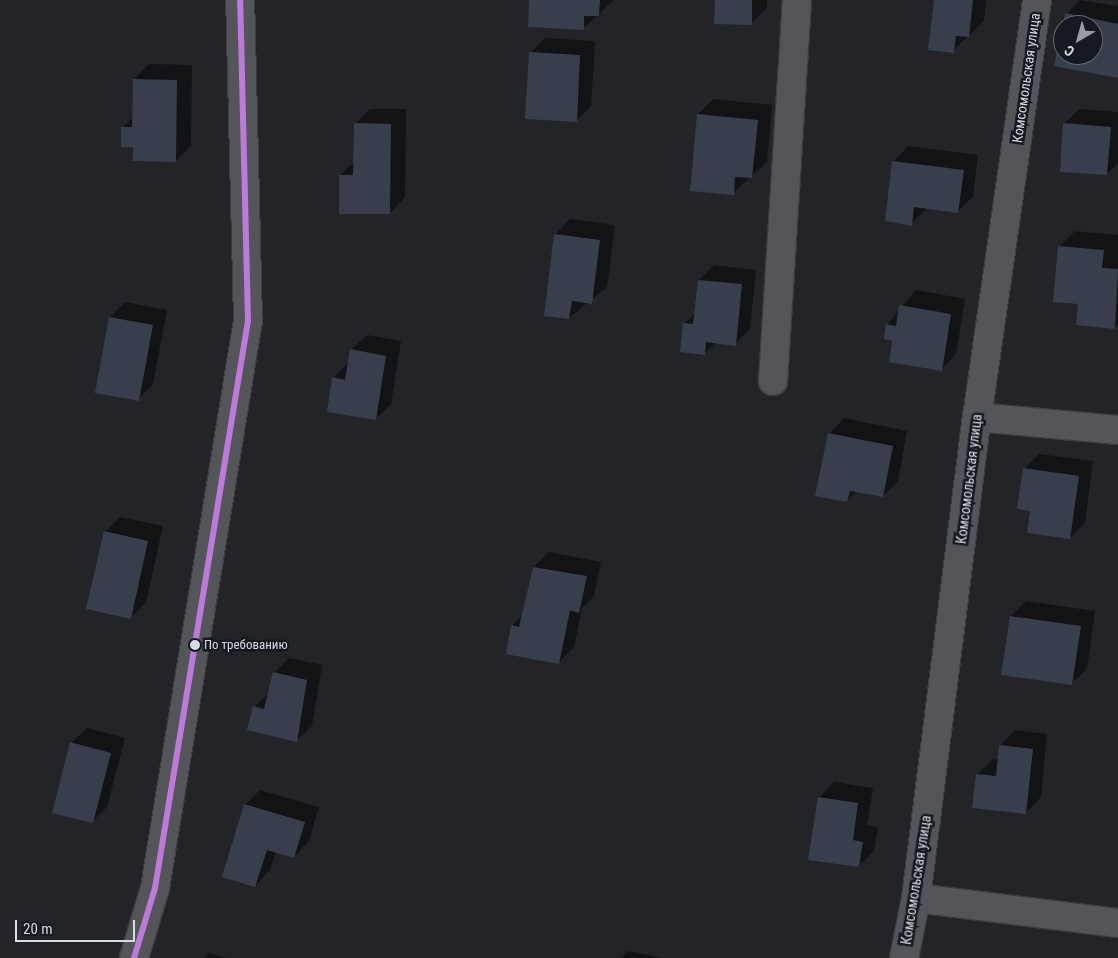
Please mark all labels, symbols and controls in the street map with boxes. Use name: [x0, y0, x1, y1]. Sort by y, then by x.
street label: Комсомольская улица: [1009, 12, 1043, 144]
north arrow: [1053, 15, 1103, 65]
text: С: [1061, 42, 1077, 60]
street label: Комсомольская улица: [953, 413, 985, 545]
place label: По требованию: [204, 637, 288, 653]
marker: По требованию: [190, 640, 200, 650]
street label: Комсомольская улица: [897, 814, 935, 946]
scale bar: [18, 910, 138, 942]
text: 20 m: [23, 920, 53, 938]

